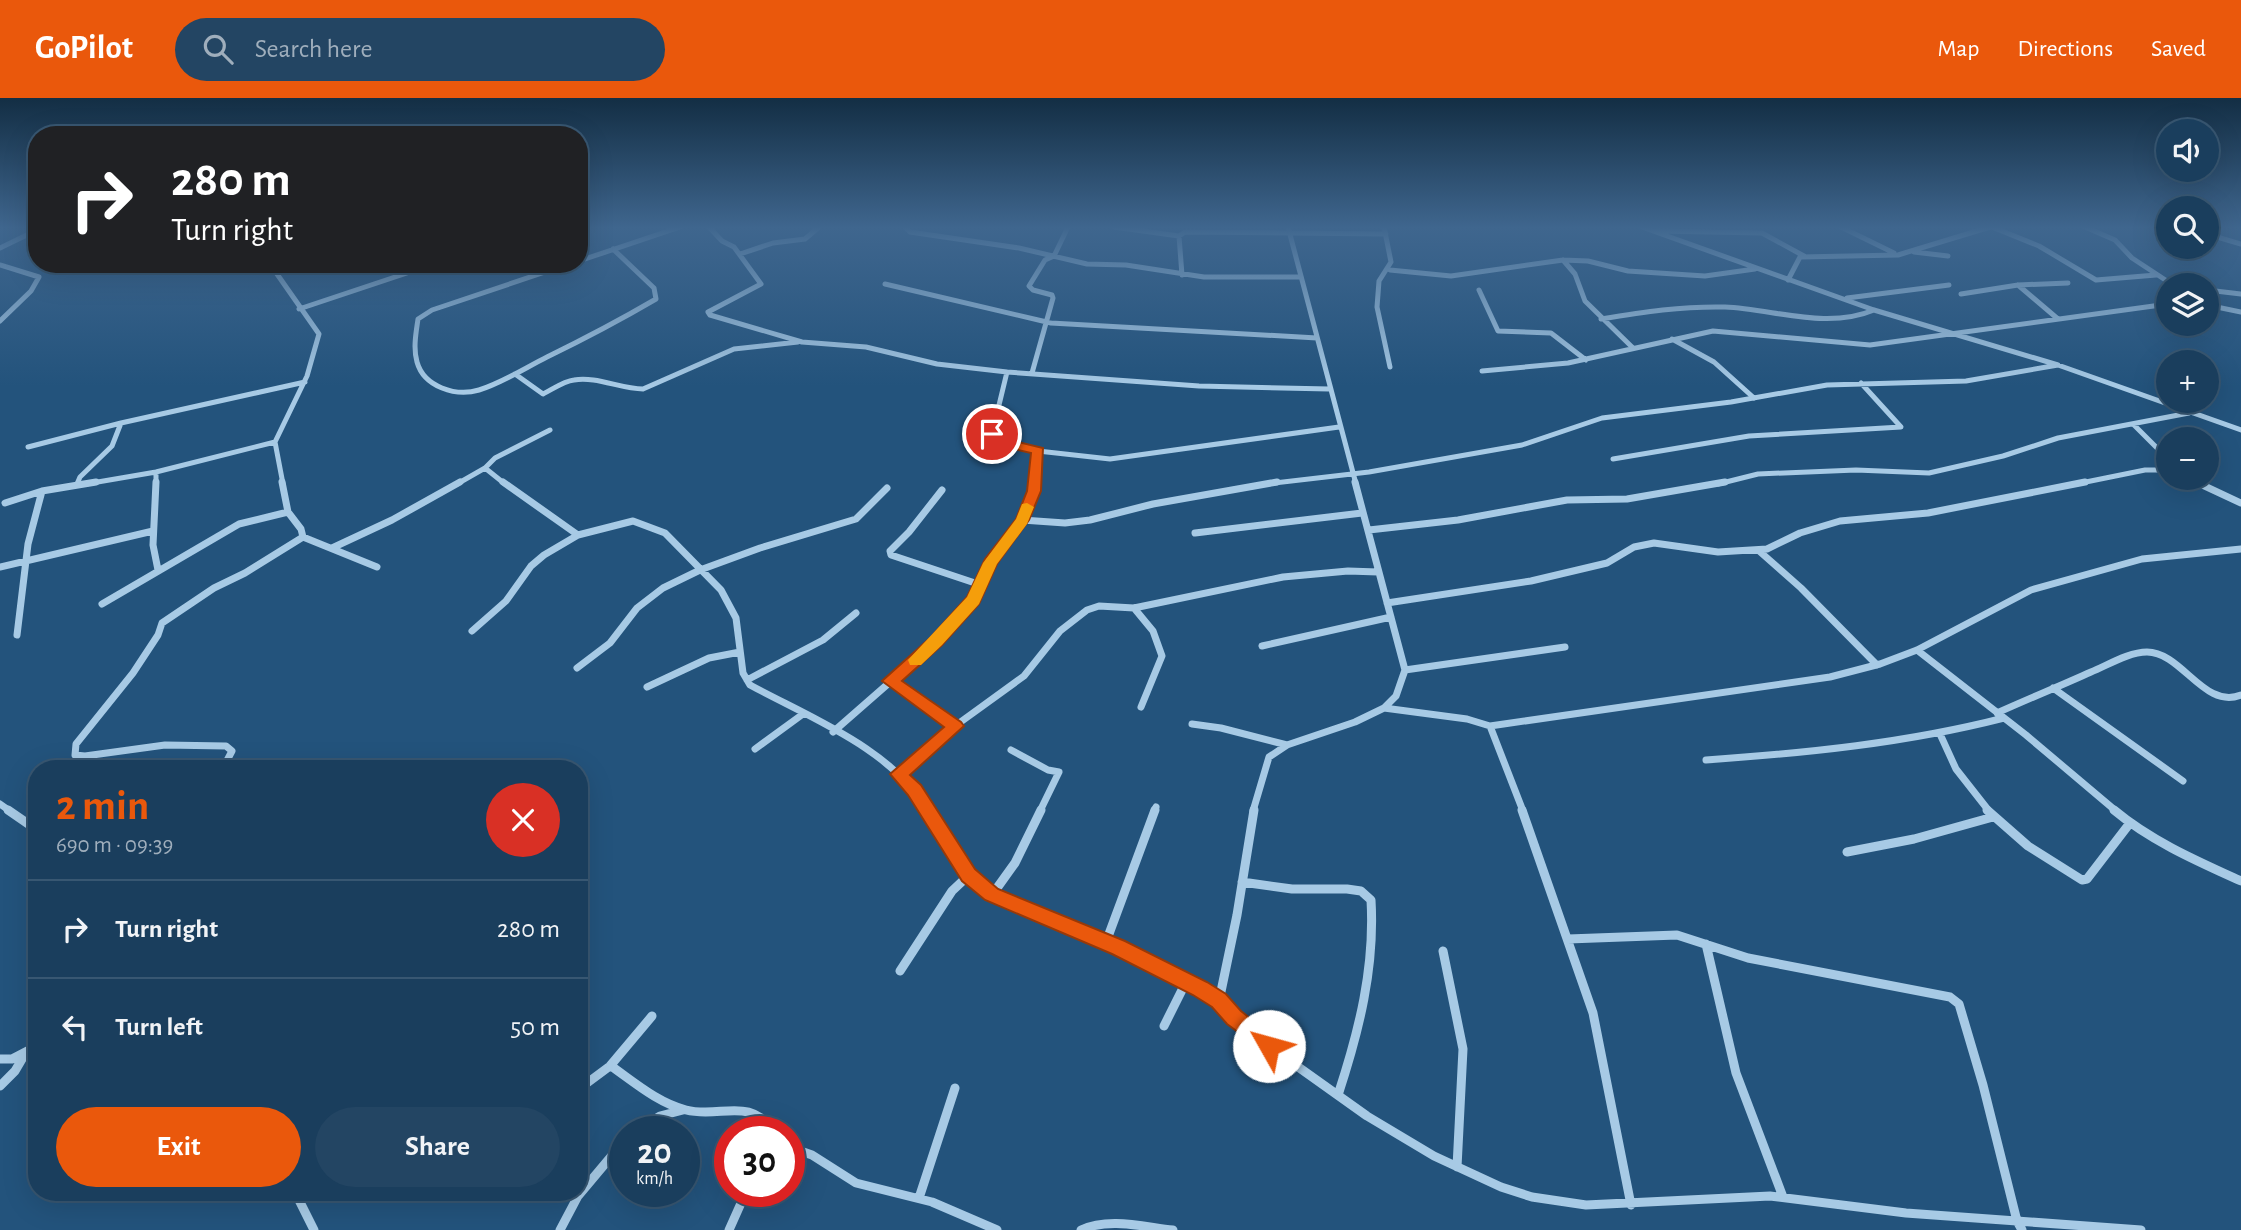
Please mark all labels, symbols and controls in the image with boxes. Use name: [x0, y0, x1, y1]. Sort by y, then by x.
search box: [175, 18, 665, 81]
icon: search: [199, 30, 237, 68]
text: GoPilot: [35, 32, 133, 65]
text: Search here: [255, 36, 372, 62]
text: Map: [1937, 37, 1979, 61]
text: Directions: [2017, 37, 2113, 61]
text: Saved: [2151, 37, 2206, 61]
map controls: [2156, 119, 2219, 490]
button: sound: [2156, 119, 2219, 182]
icon: right: [56, 154, 147, 245]
text: 280 m: [171, 156, 291, 205]
button: search: [2156, 196, 2219, 259]
text: Turn right: [171, 214, 293, 246]
button: layers: [2156, 273, 2219, 336]
button: +: [2156, 350, 2219, 413]
pin: [962, 404, 1022, 464]
icon: arrive: [973, 415, 1011, 453]
button: −: [2156, 427, 2219, 490]
button: close: [486, 783, 560, 857]
text: 2 min: [56, 785, 149, 827]
text: 690 m · 09:39: [56, 834, 173, 857]
icon: right: [56, 910, 94, 948]
text: Turn right: [115, 916, 218, 942]
text: 280 m: [497, 916, 560, 942]
icon: left: [56, 1008, 94, 1046]
position arrow: [1232, 1009, 1306, 1083]
text: Turn left: [115, 1014, 203, 1040]
text: 50 m: [510, 1014, 560, 1040]
button: Exit: [56, 1107, 301, 1187]
button: Share: [315, 1107, 560, 1187]
speed limit sign: 30: [714, 1116, 805, 1207]
text: 20: [637, 1135, 672, 1170]
text: km/h: [636, 1170, 673, 1188]

